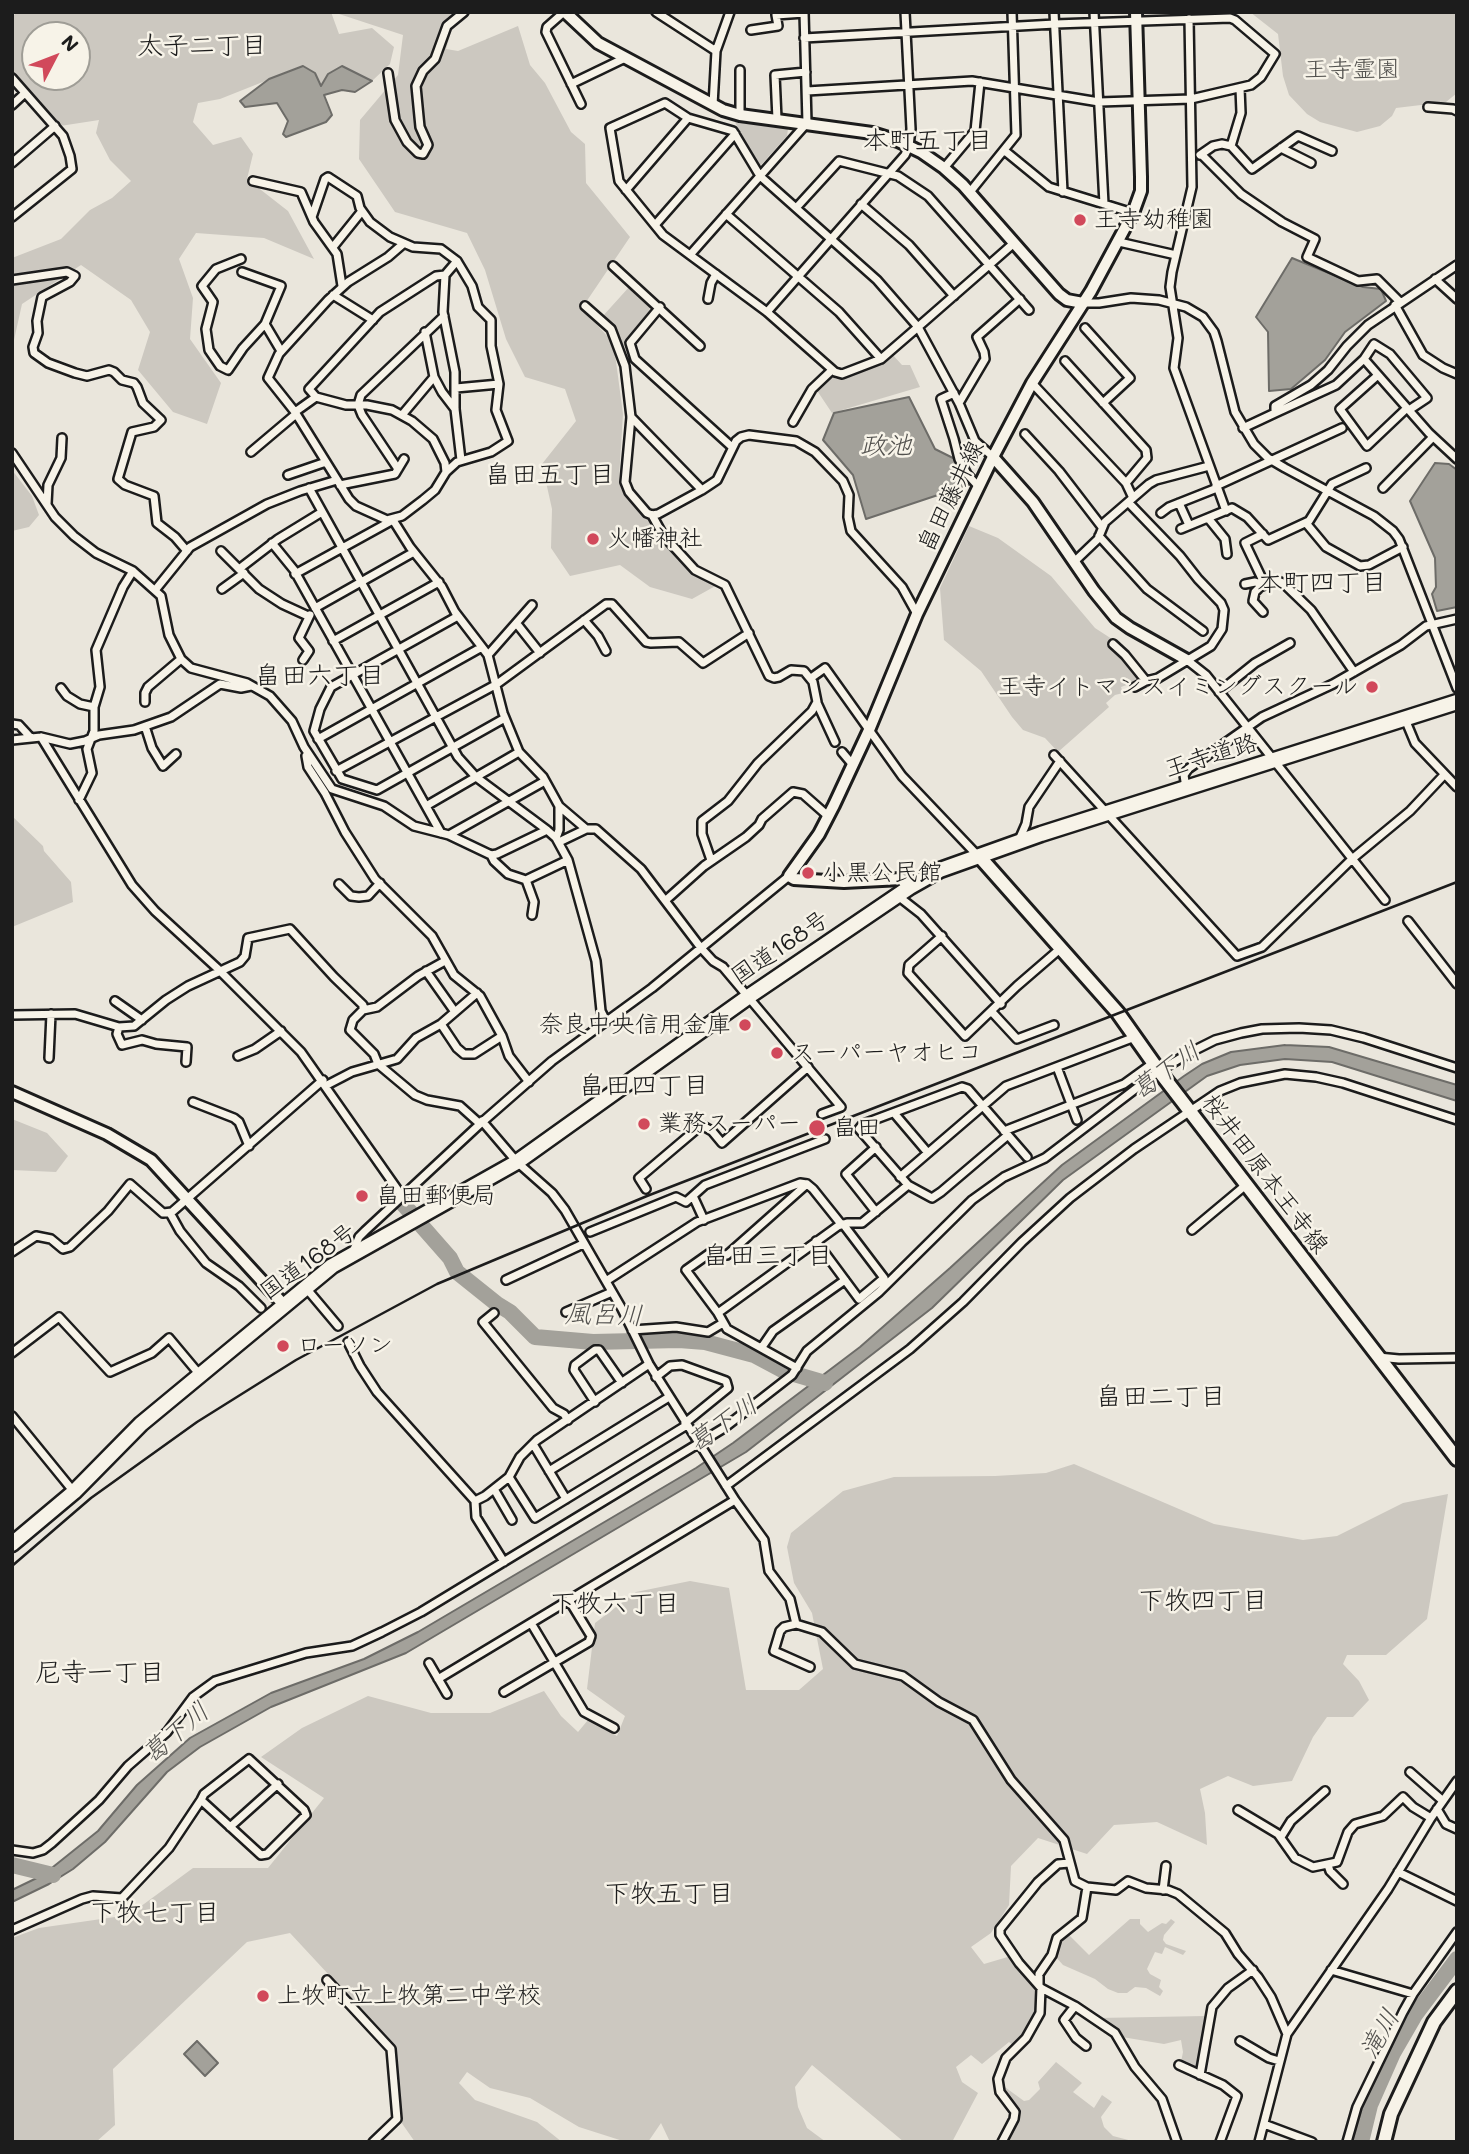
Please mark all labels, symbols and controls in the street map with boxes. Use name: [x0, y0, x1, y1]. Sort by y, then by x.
north arrow: [21, 21, 91, 91]
text: N: [56, 29, 85, 57]
district label: 太子二丁目: [137, 30, 267, 62]
park label: 王寺霊園: [1304, 56, 1400, 84]
district label: 本町五丁目: [863, 125, 993, 157]
place label: 王寺幼稚園: [1094, 206, 1214, 234]
marker: 王寺幼稚園: [1072, 212, 1088, 228]
water label: 政池: [860, 430, 912, 462]
street label: 畠田藤井線: [912, 436, 990, 556]
district label: 畠田五丁目: [485, 459, 615, 491]
place label: 火幡神社: [607, 525, 703, 553]
marker: 火幡神社: [585, 531, 601, 547]
district label: 本町四丁目: [1257, 567, 1387, 599]
district label: 畠田六丁目: [255, 660, 385, 692]
place label: 王寺イトマンスイミングスクール: [998, 673, 1358, 701]
marker: 王寺イトマンスイミングスクール: [1364, 679, 1380, 695]
street label: 王寺道路: [1161, 728, 1261, 784]
place label: 小黒公民館: [822, 859, 942, 887]
marker: 小黒公民館: [800, 865, 816, 881]
street label: 国道168号: [726, 905, 834, 991]
place label: 奈良中央信用金庫: [539, 1011, 731, 1039]
marker: 奈良中央信用金庫: [737, 1017, 753, 1033]
water label: 葛下川: [1125, 1036, 1207, 1106]
place label: スーパーヤオヒコ: [791, 1039, 982, 1067]
marker: スーパーヤオヒコ: [769, 1045, 785, 1061]
district label: 畠田四丁目: [579, 1070, 709, 1102]
street label: 桜井田原本王寺線: [1196, 1089, 1334, 1259]
place label: 業務スーパー: [658, 1110, 801, 1138]
place label: 畠田: [833, 1114, 881, 1142]
marker: 業務スーパー: [636, 1116, 652, 1132]
marker: 畠田: [807, 1118, 827, 1138]
place label: 畠田郵便局: [376, 1182, 496, 1210]
marker: 畠田郵便局: [354, 1188, 370, 1204]
street label: 国道168号: [254, 1218, 362, 1306]
district label: 畠田三丁目: [703, 1240, 833, 1272]
water label: 風呂川: [564, 1298, 644, 1332]
place label: ローソン: [297, 1332, 393, 1360]
marker: ローソン: [275, 1338, 291, 1354]
district label: 畠田二丁目: [1096, 1381, 1226, 1413]
water label: 葛下川: [682, 1389, 764, 1459]
district label: 下牧四丁目: [1138, 1585, 1268, 1617]
district label: 下牧六丁目: [550, 1588, 680, 1620]
district label: 尼寺一丁目: [35, 1657, 165, 1689]
water label: 葛下川: [136, 1696, 216, 1770]
district label: 下牧五丁目: [604, 1878, 734, 1910]
district label: 下牧七丁目: [90, 1897, 220, 1929]
place label: 上牧町立上牧第二中学校: [277, 1982, 541, 2010]
marker: 上牧町立上牧第二中学校: [255, 1988, 271, 2004]
water label: 滝川: [1353, 2004, 1407, 2064]

